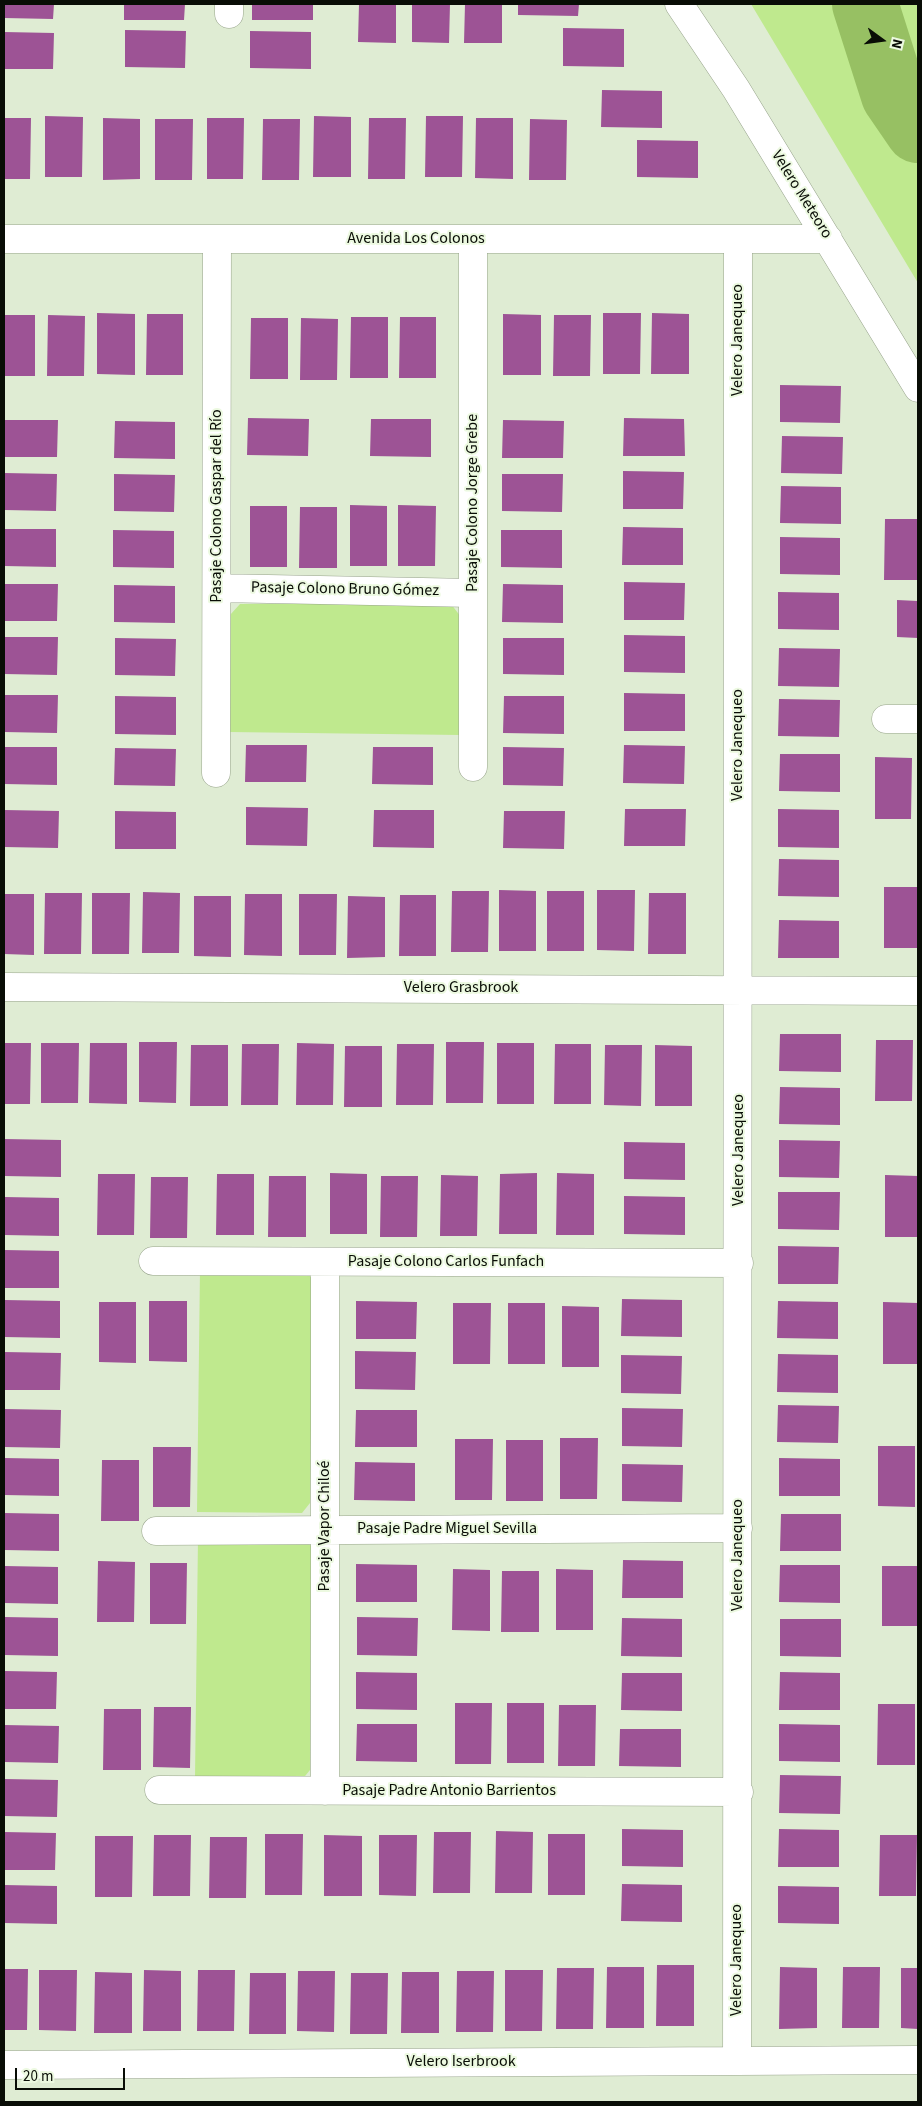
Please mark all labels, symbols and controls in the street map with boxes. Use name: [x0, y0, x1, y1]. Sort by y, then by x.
north arrow: [857, 15, 907, 65]
text: N: [886, 37, 907, 51]
street label: Velero Meteoro: [766, 147, 836, 243]
street label: Avenida Los Colonos: [347, 229, 485, 249]
street label: Velero Janequeo: [728, 284, 748, 396]
street label: Pasaje Colono Gaspar del Río: [207, 409, 227, 603]
street label: Pasaje Colono Jorge Grebe: [463, 414, 483, 592]
street label: Pasaje Colono Bruno Gómez: [251, 579, 439, 601]
street label: Velero Janequeo: [728, 689, 748, 801]
street label: Velero Grasbrook: [404, 978, 518, 998]
street label: Velero Janequeo: [729, 1094, 749, 1206]
street label: Pasaje Colono Carlos Funfach: [348, 1252, 544, 1272]
street label: Pasaje Vapor Chiloé: [315, 1460, 335, 1592]
street label: Velero Janequeo: [728, 1499, 748, 1611]
street label: Pasaje Padre Miguel Sevilla: [357, 1519, 537, 1539]
street label: Pasaje Padre Antonio Barrientos: [342, 1781, 556, 1801]
street label: Velero Janequeo: [727, 1904, 747, 2016]
street label: Velero Iserbrook: [406, 2052, 516, 2072]
scale bar: [18, 2058, 128, 2090]
text: 20 m: [23, 2066, 53, 2087]

